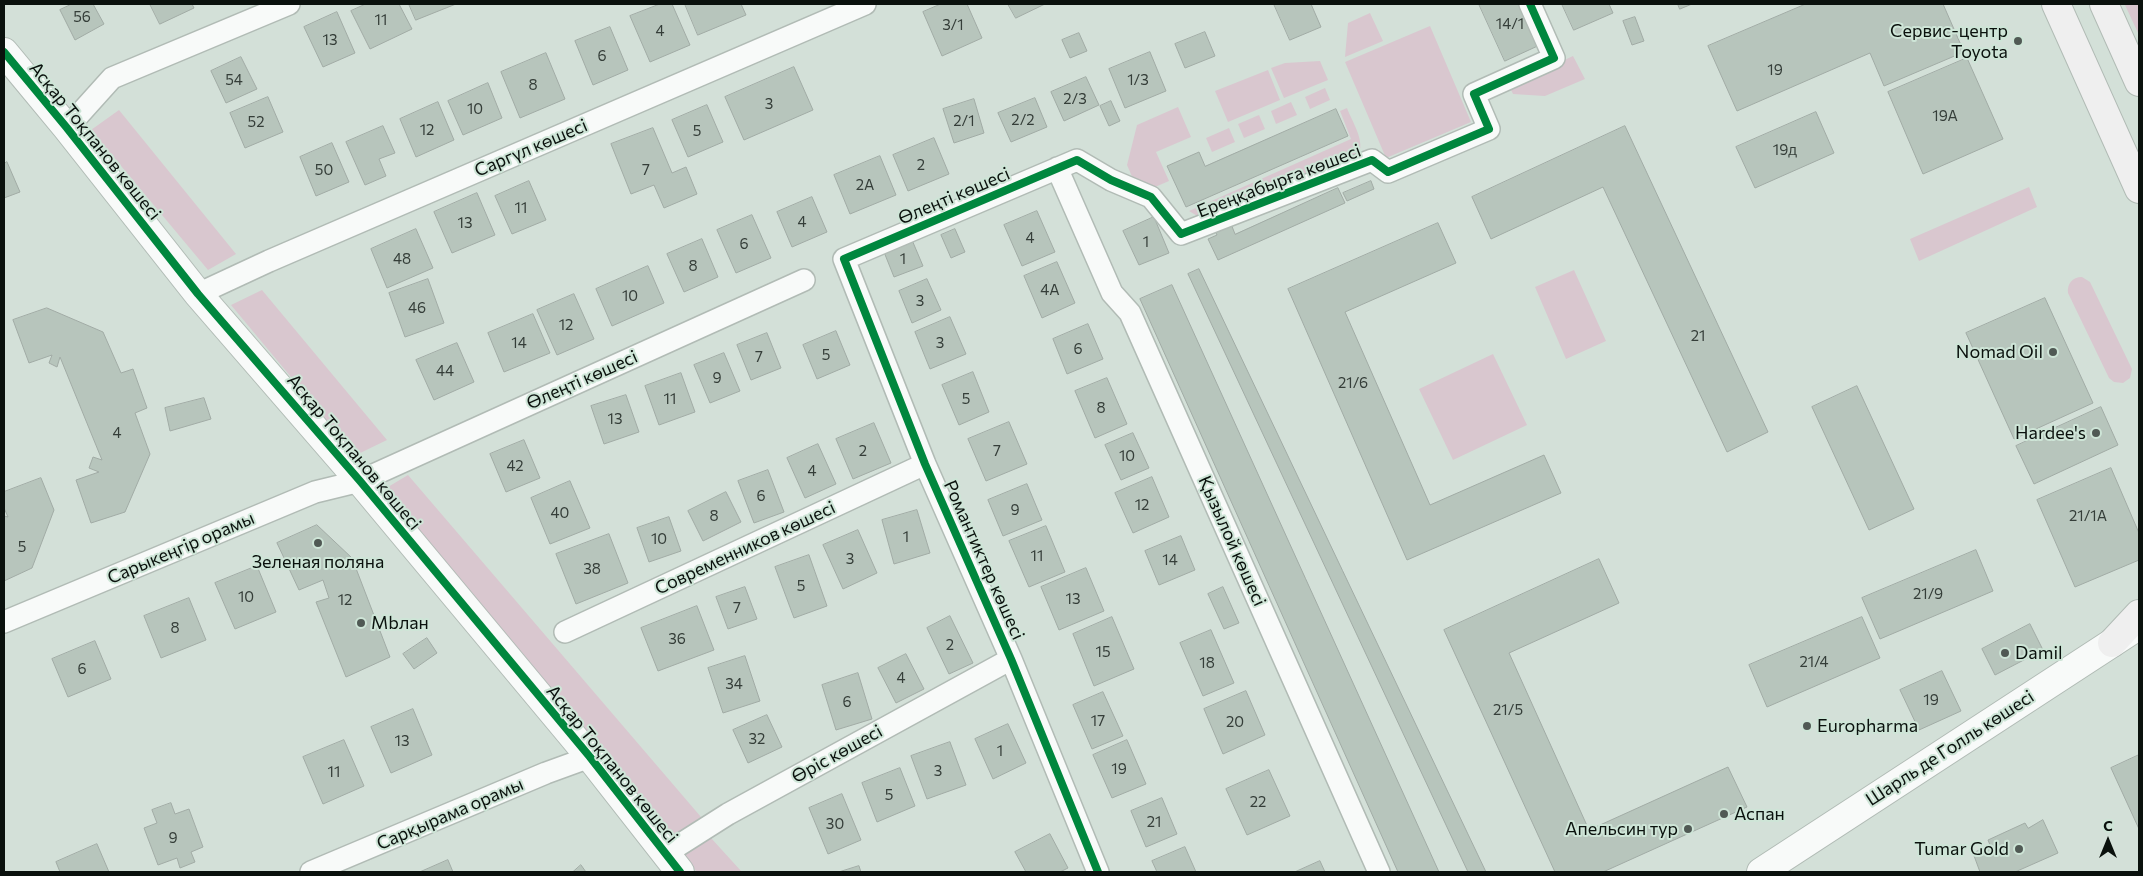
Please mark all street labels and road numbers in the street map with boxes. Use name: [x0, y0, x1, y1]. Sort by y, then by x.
street label: Асқар Тоқпанов көшесі: [25, 58, 165, 224]
street label: Саргүл көшесі: [471, 115, 591, 181]
street label: Ереңқабырға көшесі: [1194, 140, 1364, 222]
street label: Өлеңті көшесі: [895, 163, 1013, 229]
street label: Өлеңті көшесі: [523, 346, 641, 414]
street label: Асқар Тоқпанов көшесі: [282, 370, 426, 534]
street label: Қызылой көшесі: [1194, 472, 1270, 610]
street label: Романтиктер көшесі: [939, 477, 1029, 643]
street label: Современников көшесі: [651, 497, 839, 599]
street label: Сарыкеңгір орамы: [104, 507, 258, 589]
street label: Асқар Тоқпанов көшесі: [542, 681, 682, 847]
street label: Шарль де Голль көшесі: [1862, 686, 2038, 810]
street label: Өріс көшесі: [788, 720, 886, 788]
street label: Сарқырама орамы: [373, 773, 527, 855]

